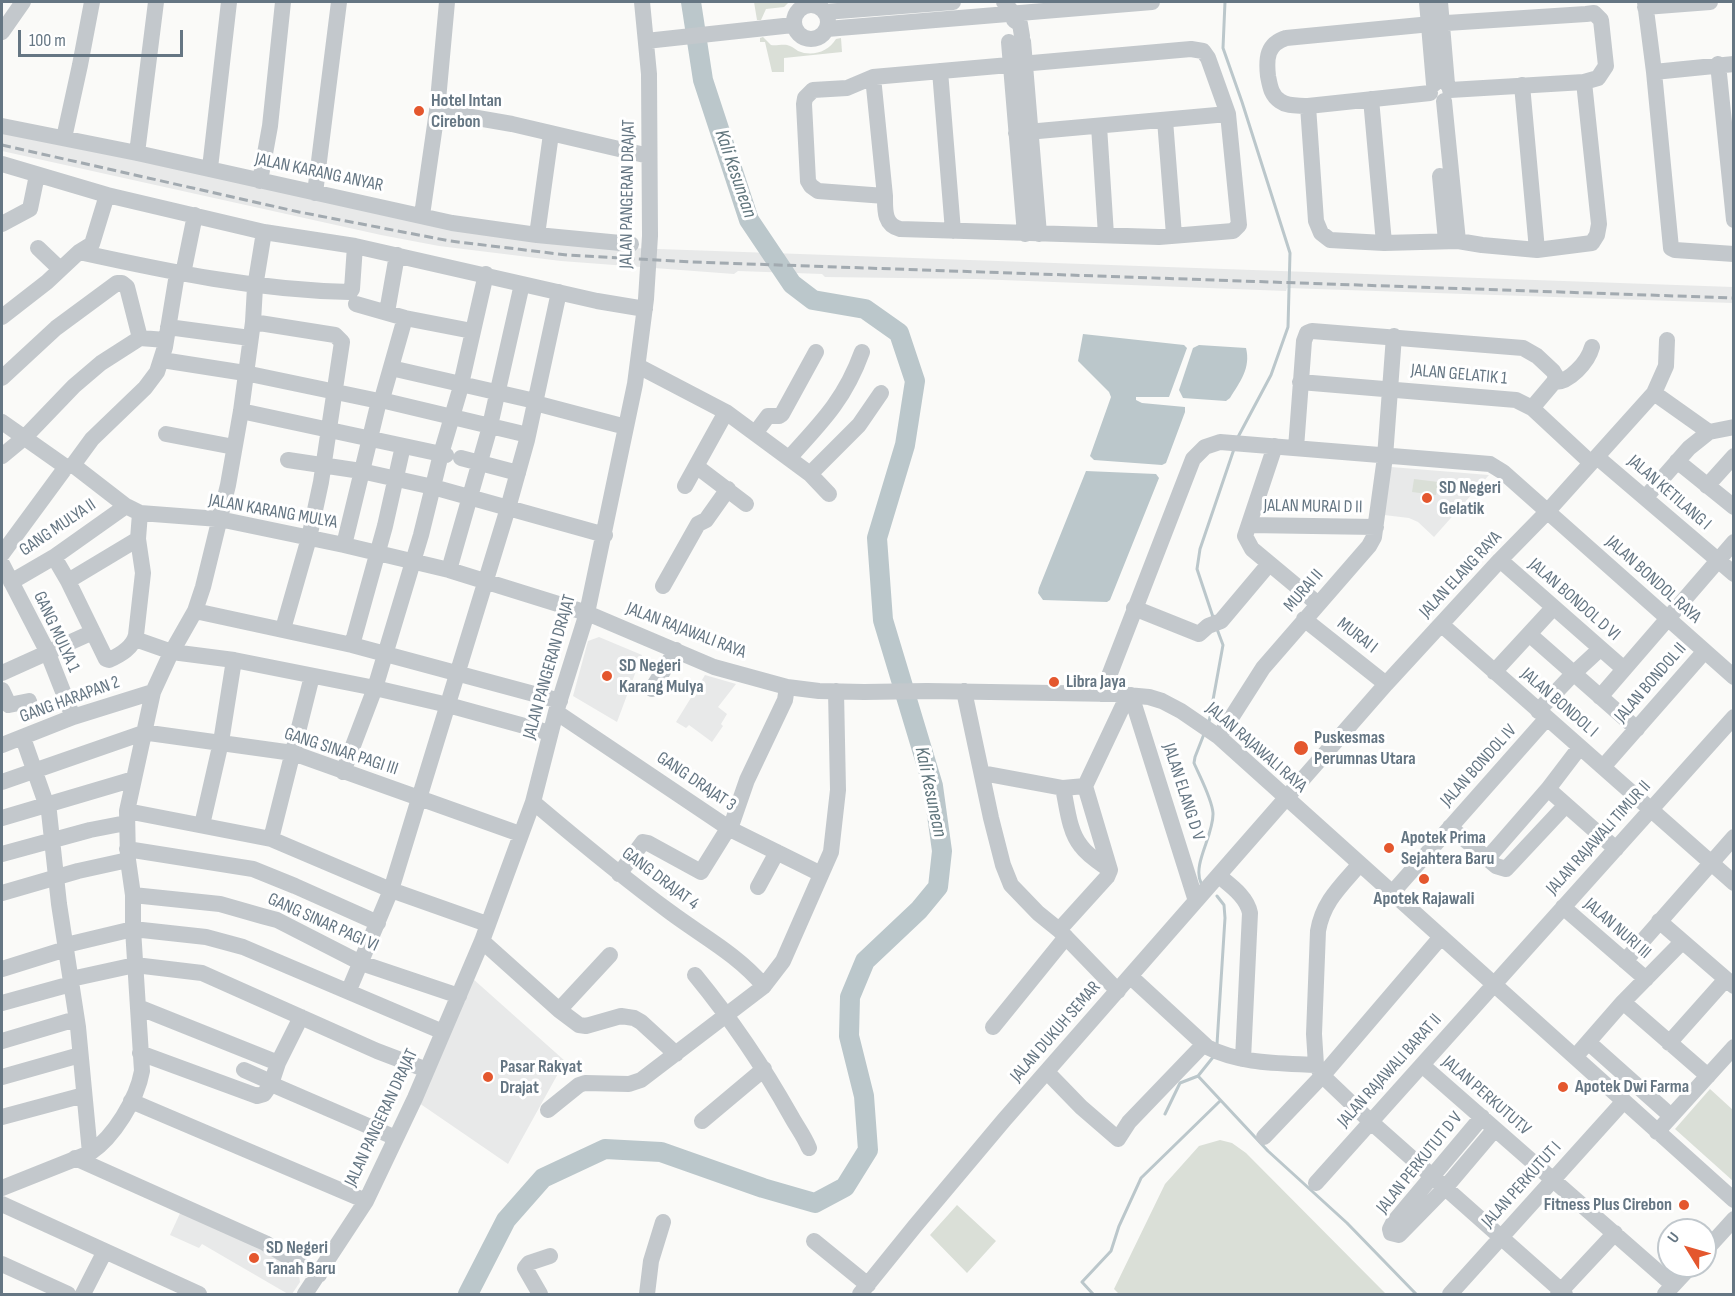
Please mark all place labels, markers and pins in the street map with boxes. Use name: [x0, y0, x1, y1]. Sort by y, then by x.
place label: Hotel Intan Cirebon: [431, 90, 502, 132]
marker: Hotel Intan Cirebon: [412, 104, 426, 118]
place label: SD Negeri Gelatik: [1439, 477, 1501, 520]
marker: SD Negeri Gelatik: [1420, 491, 1434, 505]
place label: SD Negeri Karang Mulya: [619, 655, 704, 698]
marker: SD Negeri Karang Mulya: [600, 669, 614, 683]
place label: Libra Jaya: [1066, 671, 1126, 693]
marker: Libra Jaya: [1047, 675, 1061, 689]
place label: Puskesmas Perumnas Utara: [1314, 727, 1416, 770]
marker: Puskesmas Perumnas Utara: [1292, 739, 1310, 757]
place label: Apotek Prima Sejahtera Baru: [1401, 827, 1494, 870]
marker: Apotek Prima Sejahtera Baru: [1382, 841, 1396, 855]
marker: Apotek Rajawali: [1417, 872, 1431, 886]
place label: Apotek Rajawali: [1374, 888, 1474, 910]
place label: Pasar Rakyat Drajat: [500, 1056, 582, 1098]
marker: Pasar Rakyat Drajat: [481, 1070, 495, 1084]
place label: Apotek Dwi Farma: [1575, 1076, 1689, 1098]
marker: Apotek Dwi Farma: [1556, 1080, 1570, 1094]
place label: Fitness Plus Cirebon: [1544, 1194, 1672, 1216]
marker: Fitness Plus Cirebon: [1677, 1198, 1691, 1212]
place label: SD Negeri Tanah Baru: [266, 1237, 336, 1280]
marker: SD Negeri Tanah Baru: [247, 1251, 261, 1265]

